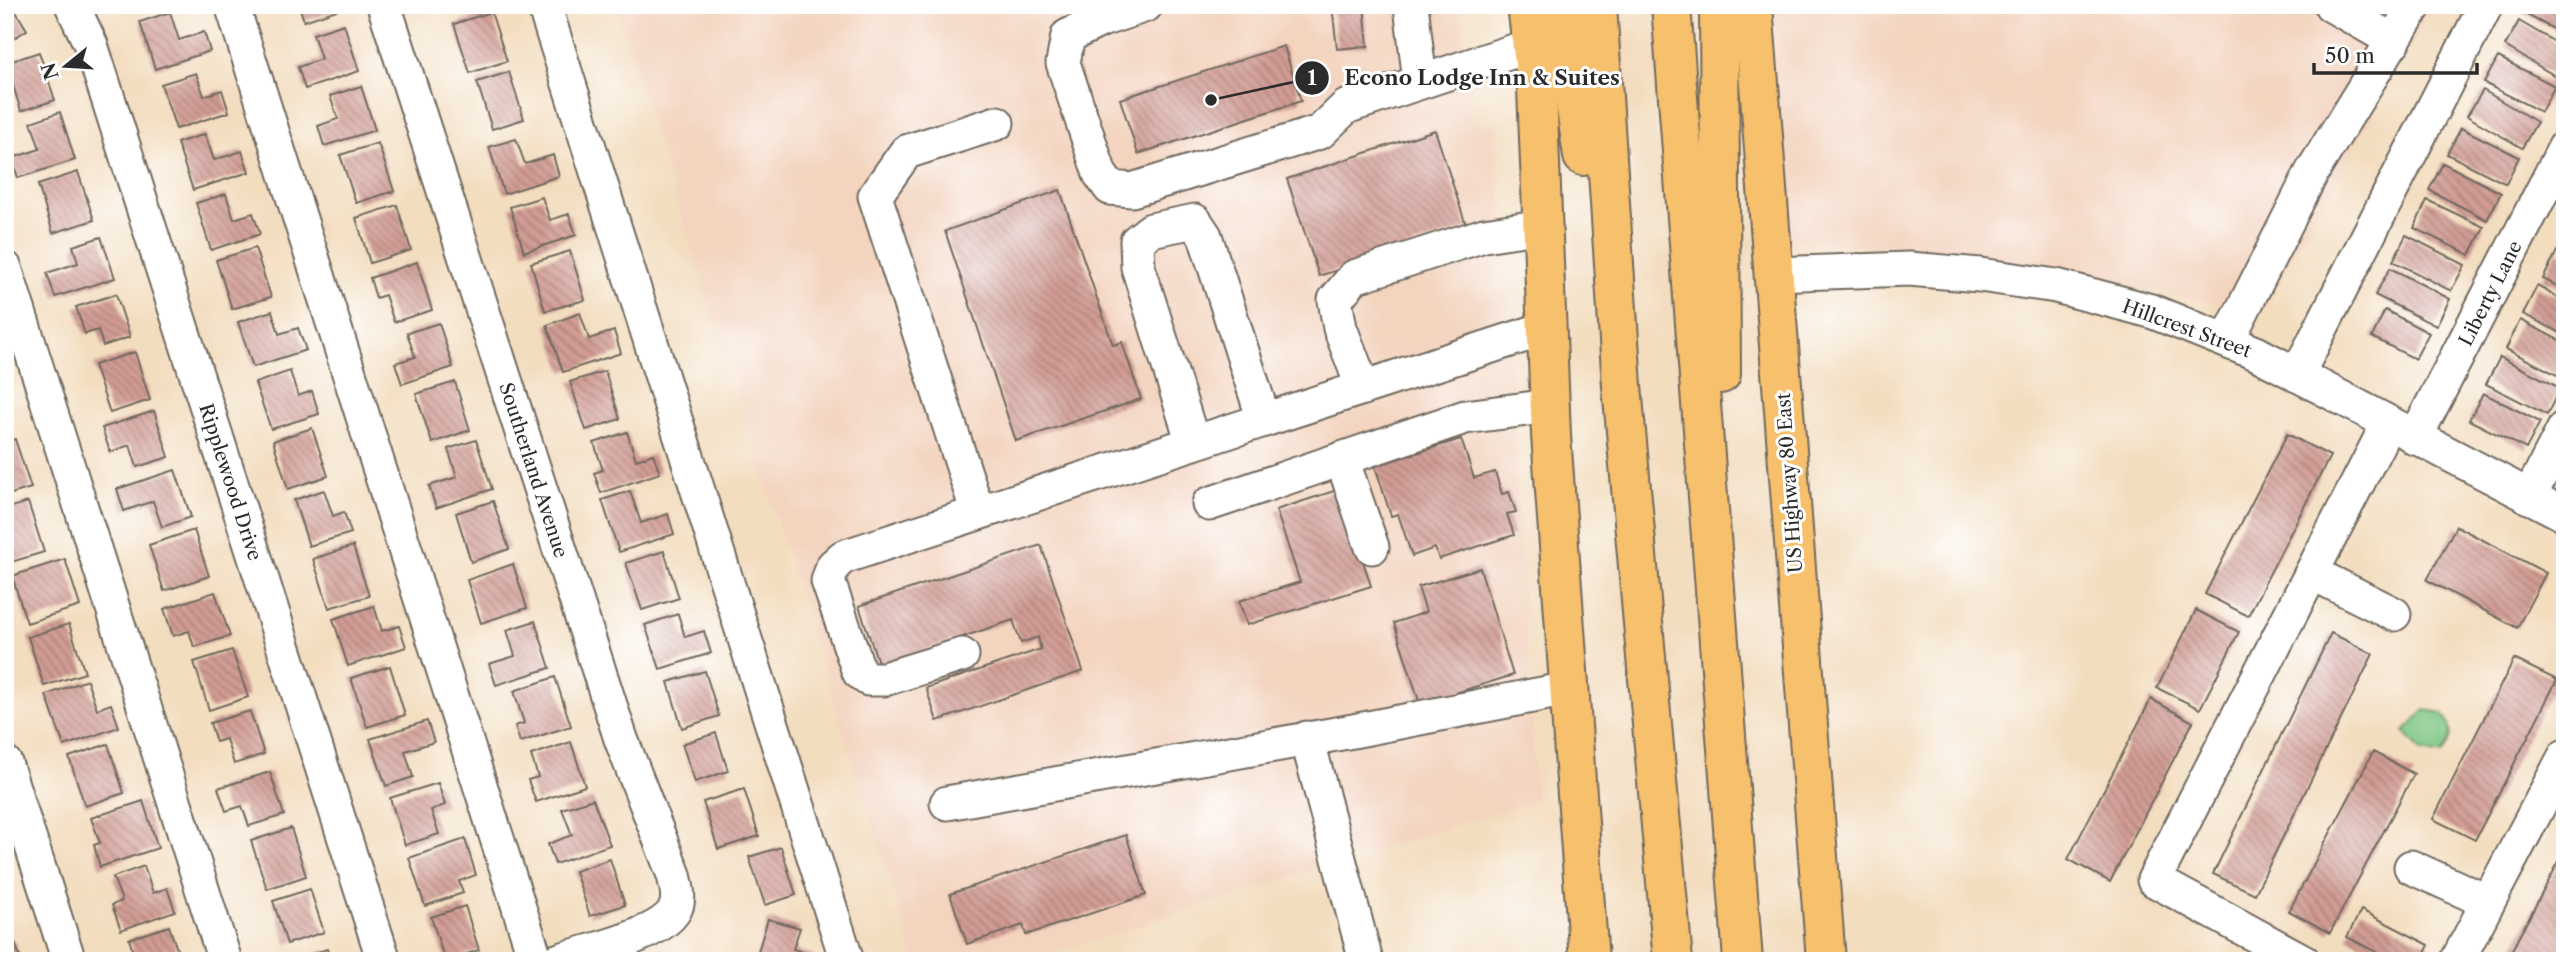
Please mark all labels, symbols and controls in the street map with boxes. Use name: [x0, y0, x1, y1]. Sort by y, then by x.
north arrow: [32, 32, 102, 102]
scale bar: [2314, 32, 2477, 76]
text: 50 m: [2325, 43, 2375, 68]
callout: Econo Lodge Inn & Suites: [1295, 57, 1634, 99]
text: N: [37, 60, 64, 83]
text: 1: [1307, 65, 1317, 90]
text: Econo Lodge Inn & Suites: [1344, 65, 1620, 90]
street label: Liberty Lane: [2454, 237, 2527, 350]
street label: Hillcrest Street: [2119, 294, 2255, 363]
street label: Southerland Avenue: [494, 380, 573, 561]
street label: US Highway 80 East: [1772, 392, 1807, 574]
street label: Ripplewood Drive: [194, 401, 267, 564]

